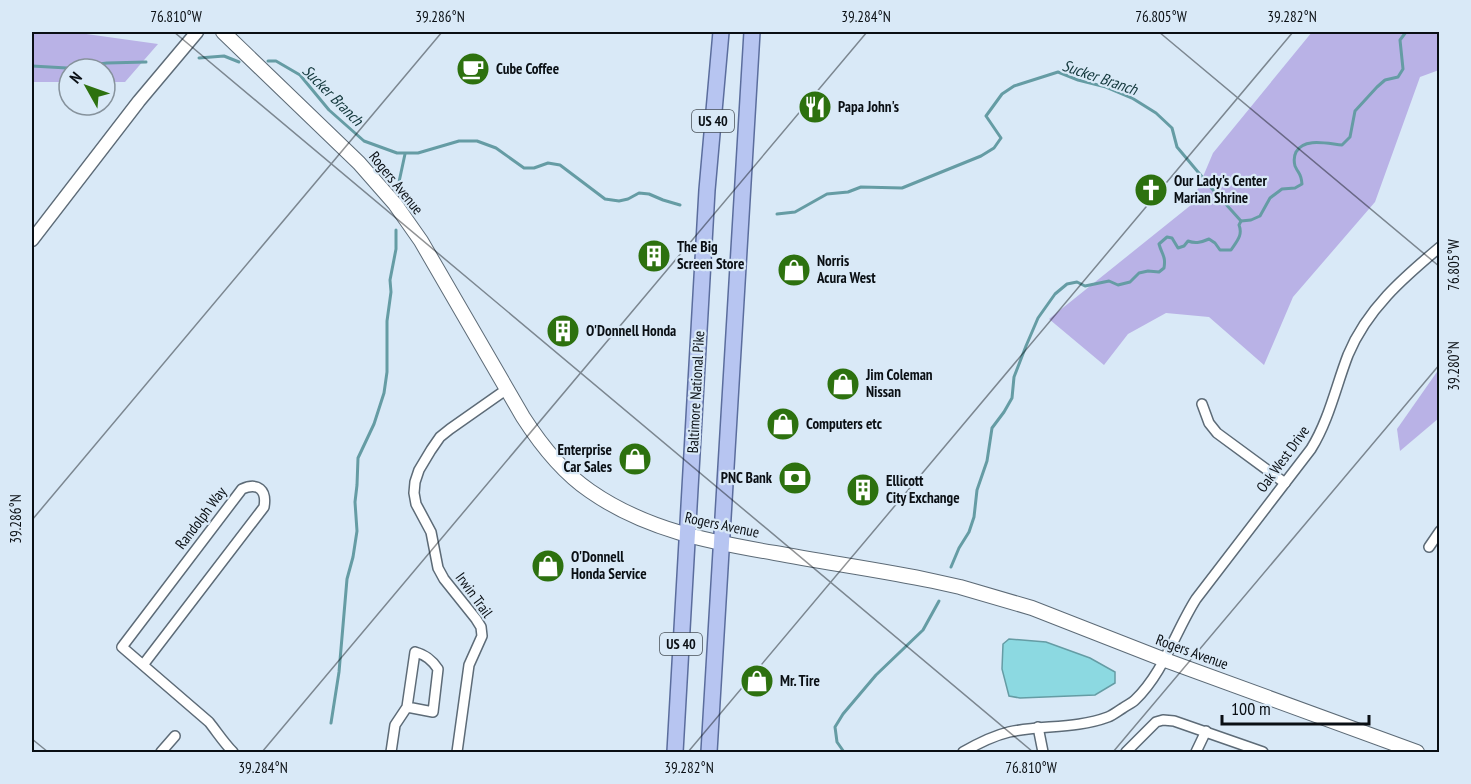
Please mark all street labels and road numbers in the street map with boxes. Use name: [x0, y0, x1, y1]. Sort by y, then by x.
road number: US 40: [692, 110, 734, 132]
street label: Rogers Avenue: [365, 147, 428, 218]
street label: Baltimore National Pike: [683, 330, 708, 454]
street label: Oak West Drive: [1252, 422, 1313, 496]
street label: Randolph Way: [171, 482, 231, 553]
street label: Rogers Avenue: [683, 507, 761, 542]
street label: Irwin Trail: [452, 568, 497, 621]
street label: Rogers Avenue: [1153, 630, 1231, 673]
road number: US 40: [660, 633, 702, 655]

